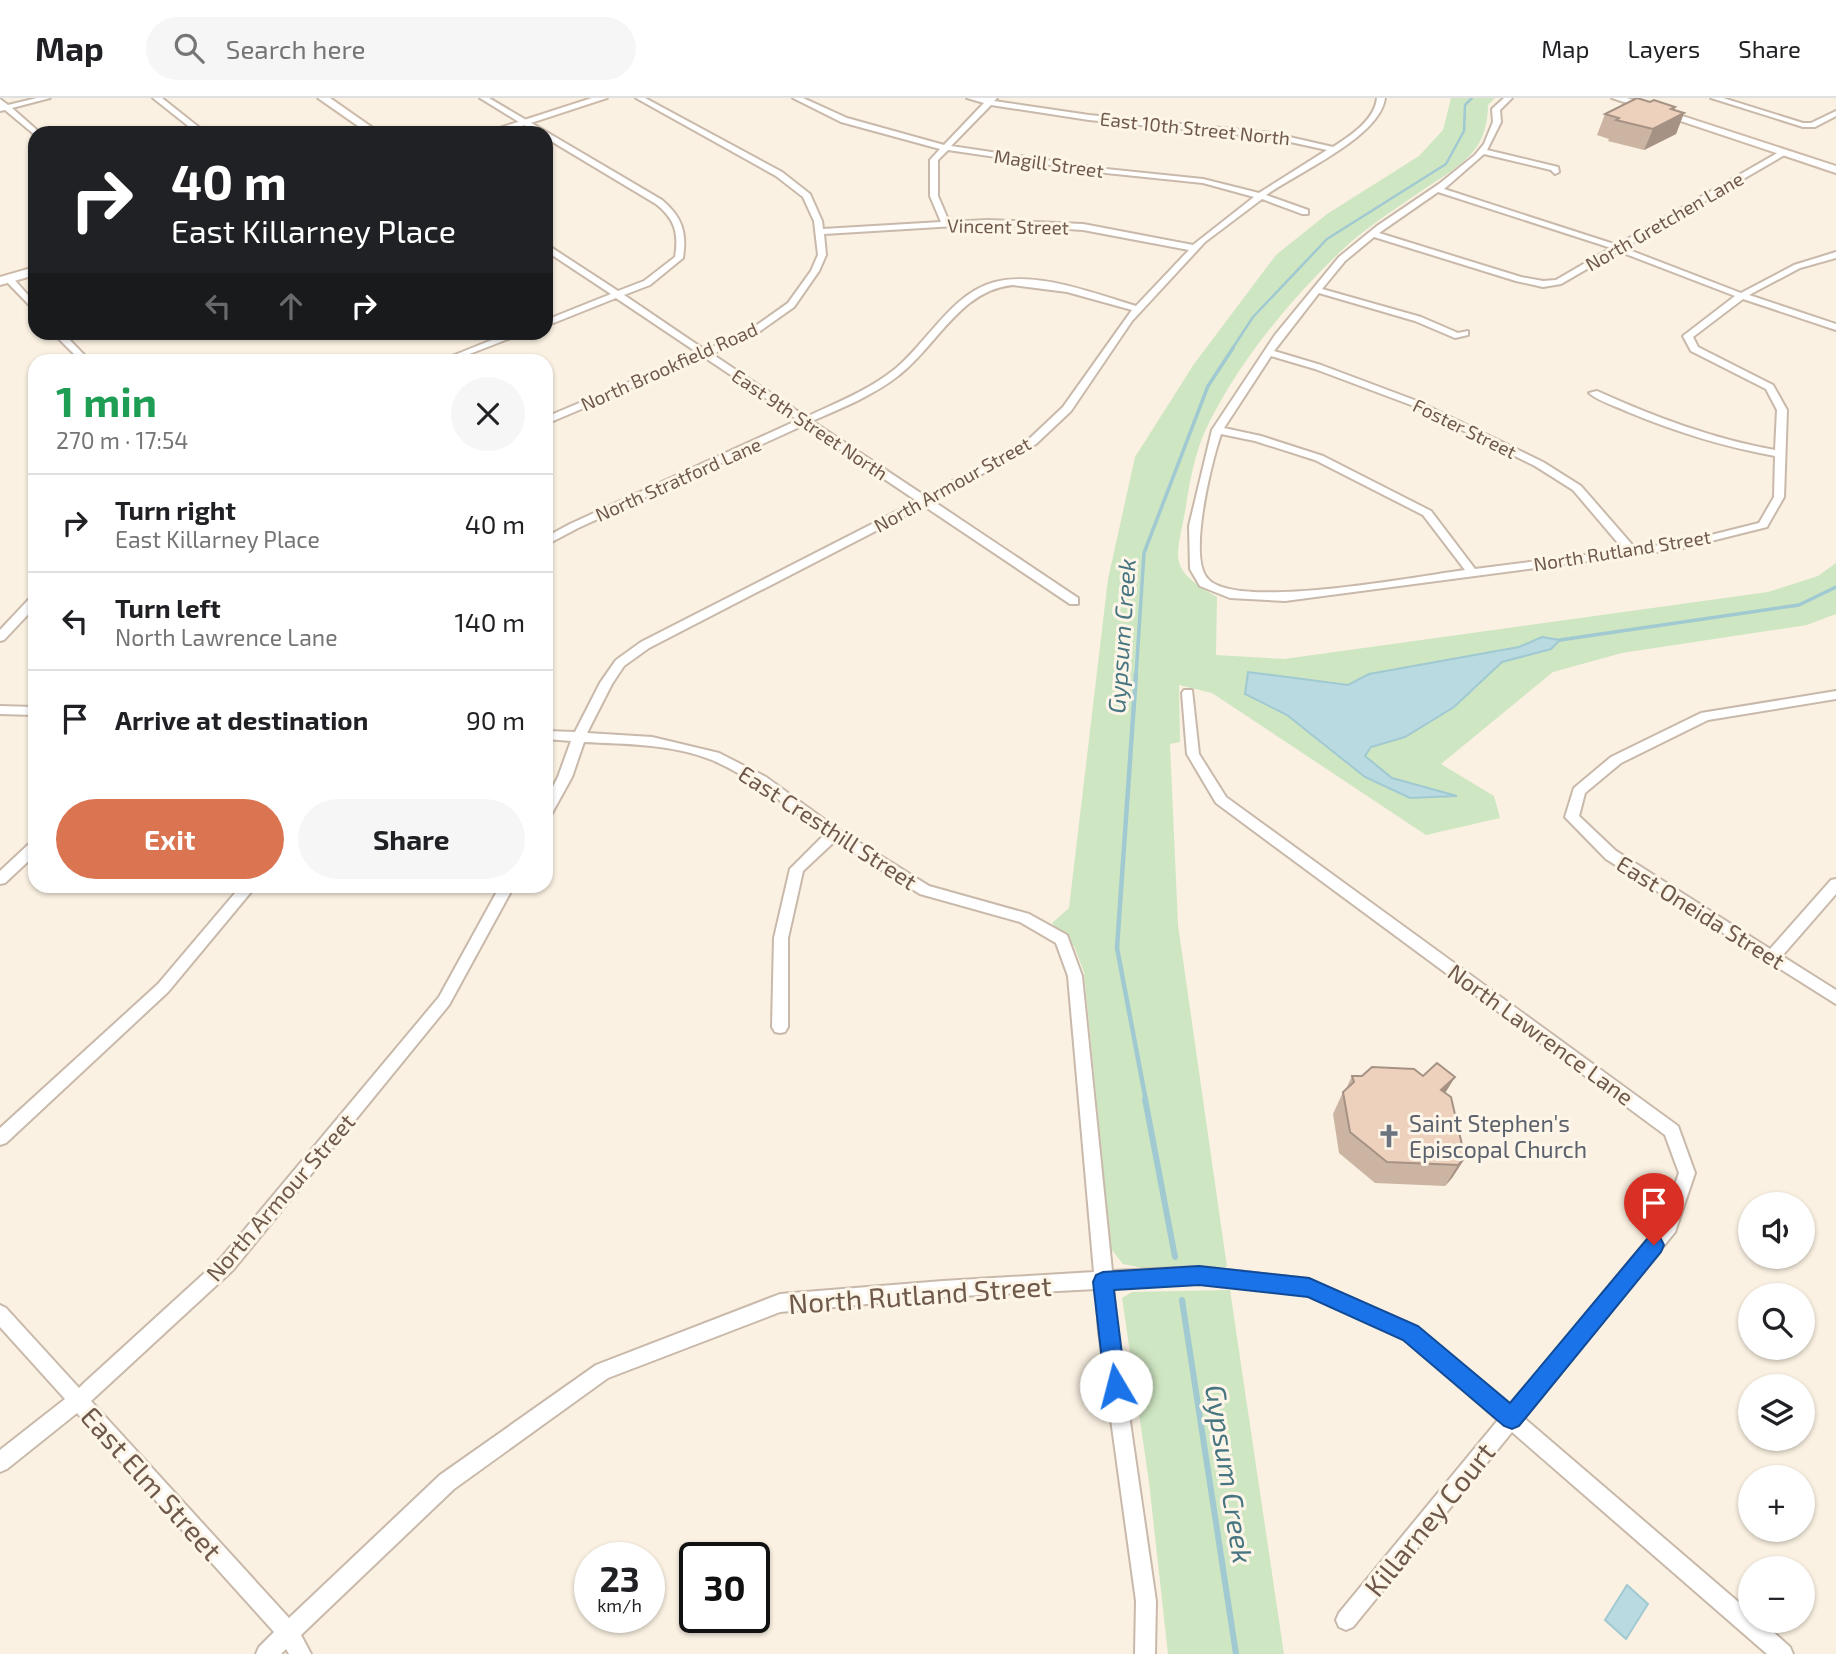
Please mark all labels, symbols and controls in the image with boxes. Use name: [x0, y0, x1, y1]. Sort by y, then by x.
search box: [146, 17, 636, 80]
text: Map: [35, 28, 104, 68]
icon: search: [170, 29, 208, 67]
text: Search here: [226, 33, 365, 64]
text: Map: [1541, 34, 1589, 63]
text: Layers: [1627, 34, 1700, 63]
text: Share: [1738, 34, 1801, 63]
street label: East 10th Street North: [1099, 107, 1291, 149]
street label: Magill Street: [993, 144, 1105, 182]
text: 40 m: [171, 151, 287, 210]
icon: right: [56, 154, 147, 245]
street label: North Gretchen Lane: [1581, 166, 1747, 276]
text: East Killarney Place: [171, 211, 456, 249]
street label: Vincent Street: [947, 213, 1069, 239]
icon: left: [199, 287, 237, 325]
icon: ahead: [272, 287, 310, 325]
icon: right: [345, 287, 383, 325]
street label: North Brookfield Road: [577, 317, 761, 415]
street label: East 9th Street North: [728, 363, 892, 485]
text: 1 min: [56, 375, 157, 425]
button: close: [451, 377, 525, 451]
street label: Foster Street: [1410, 393, 1520, 463]
text: 270 m · 17:54: [56, 426, 188, 454]
street label: North Armour Street: [870, 431, 1034, 537]
street label: North Stratford Lane: [591, 432, 765, 526]
text: Turn right: [115, 494, 236, 525]
icon: right: [56, 504, 94, 542]
text: 40 m: [465, 508, 525, 539]
text: East Killarney Place: [115, 525, 320, 553]
street label: North Rutland Street: [1532, 525, 1712, 575]
water label: Gypsum Creek: [1101, 558, 1141, 714]
text: Turn left: [115, 592, 221, 623]
icon: left: [56, 602, 94, 640]
text: 140 m: [454, 606, 525, 637]
text: North Lawrence Lane: [115, 623, 338, 651]
icon: arrive: [56, 700, 94, 738]
text: Arrive at destination: [115, 704, 368, 735]
text: 90 m: [466, 704, 525, 735]
street label: East Cresthill Street: [734, 759, 923, 895]
button: Exit: [56, 799, 284, 879]
button: Share: [298, 799, 525, 879]
street label: East Oneida Street: [1612, 849, 1790, 975]
street label: North Lawrence Lane: [1443, 957, 1639, 1111]
street label: North Armour Street: [200, 1107, 361, 1287]
place label: Saint Stephen's Episcopal Church: [1409, 1109, 1587, 1163]
church icon: Saint Stephen's Episcopal Church: [1375, 1122, 1403, 1150]
pin: [1624, 1173, 1684, 1245]
icon: arrive: [1635, 1184, 1673, 1222]
map controls: [1738, 1192, 1815, 1633]
button: sound: [1738, 1192, 1815, 1269]
street label: North Rutland Street: [787, 1268, 1053, 1320]
button: search: [1738, 1283, 1815, 1360]
position arrow: [1079, 1349, 1153, 1423]
button: layers: [1738, 1374, 1815, 1451]
water label: Gypsum Creek: [1199, 1382, 1261, 1566]
street label: East Elm Street: [74, 1399, 230, 1567]
street label: Killarney Court: [1357, 1435, 1501, 1603]
button: +: [1738, 1465, 1815, 1542]
speed limit sign: 30: [679, 1542, 770, 1633]
button: −: [1738, 1556, 1815, 1633]
text: 23: [599, 1557, 640, 1599]
text: km/h: [597, 1594, 642, 1616]

